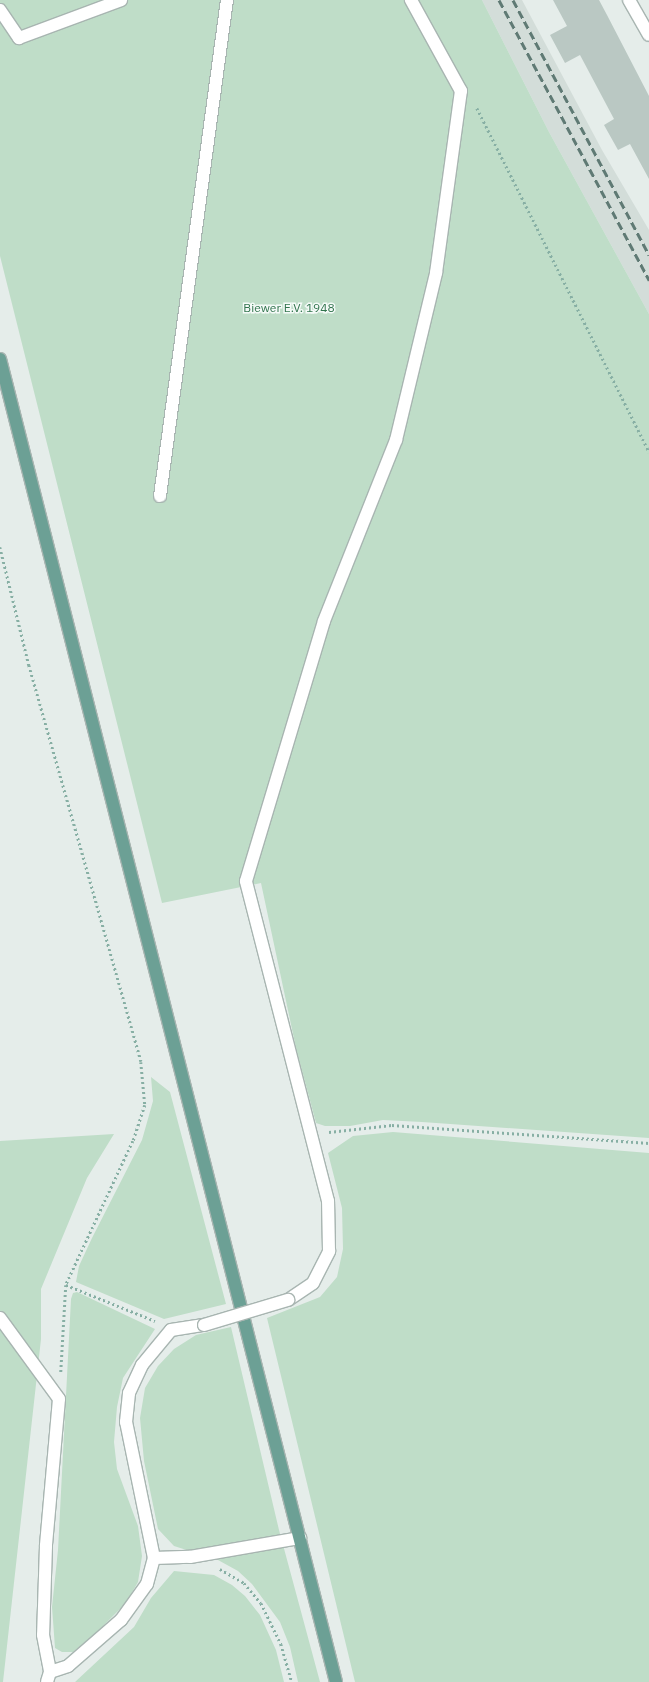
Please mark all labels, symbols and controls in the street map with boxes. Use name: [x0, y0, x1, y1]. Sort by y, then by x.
park label: Biewer E.V. 1948: [243, 301, 335, 315]

